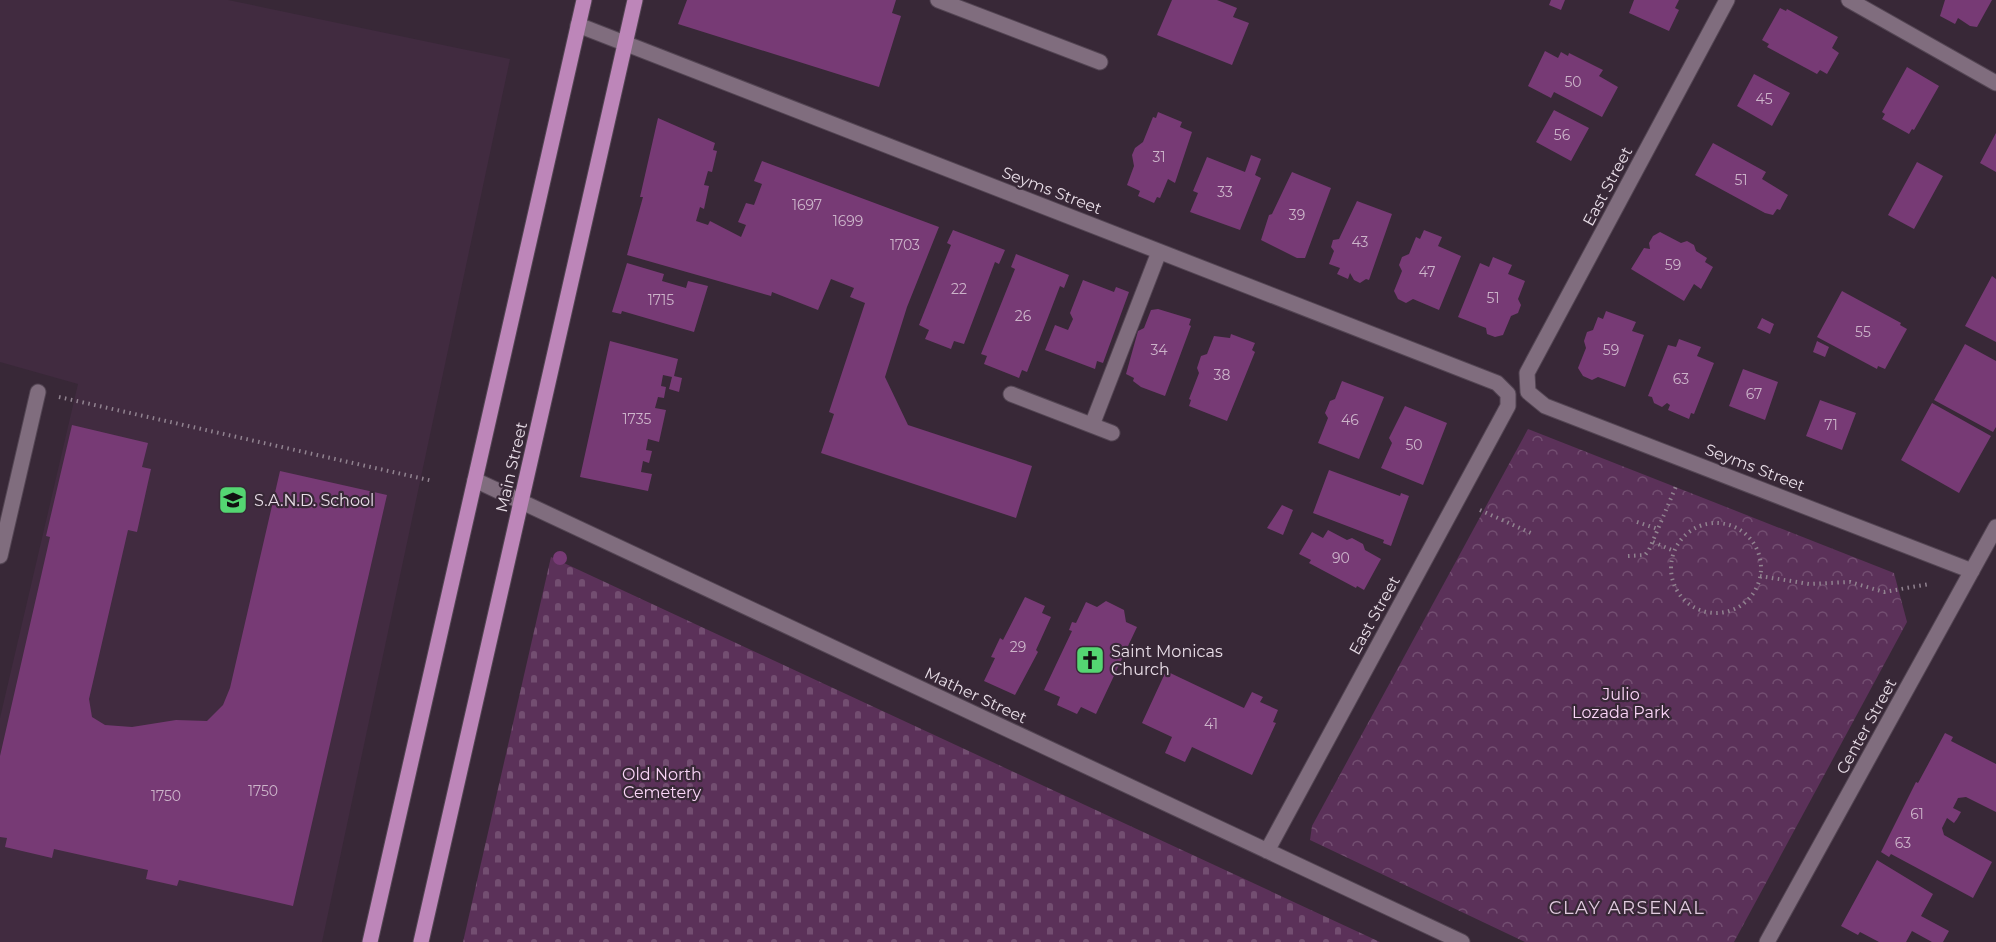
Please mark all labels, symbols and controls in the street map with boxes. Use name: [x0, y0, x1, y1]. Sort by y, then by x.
house number: 50: [1564, 73, 1582, 91]
house number: 45: [1755, 90, 1773, 108]
house number: 56: [1554, 126, 1571, 144]
street label: East Street: [1579, 143, 1636, 229]
house number: 31: [1153, 148, 1165, 166]
street label: Seyms Street: [999, 163, 1105, 218]
house number: 51: [1735, 171, 1747, 189]
house number: 33: [1217, 183, 1233, 201]
house number: 1697: [792, 196, 822, 214]
house number: 39: [1289, 206, 1305, 224]
house number: 1699: [833, 212, 863, 230]
house number: 43: [1352, 233, 1369, 251]
house number: 1703: [890, 236, 920, 254]
house number: 59: [1665, 256, 1681, 274]
house number: 47: [1419, 263, 1435, 281]
house number: 22: [951, 280, 967, 298]
house number: 51: [1487, 289, 1499, 307]
house number: 1715: [648, 291, 674, 309]
house number: 26: [1015, 307, 1032, 325]
house number: 55: [1855, 323, 1871, 341]
house number: 34: [1150, 341, 1168, 359]
house number: 59: [1603, 341, 1619, 359]
house number: 38: [1214, 366, 1230, 384]
house number: 63: [1673, 370, 1689, 388]
house number: 67: [1746, 385, 1762, 403]
house number: 1735: [623, 410, 652, 428]
house number: 46: [1341, 411, 1359, 429]
house number: 71: [1824, 416, 1838, 434]
street label: Main Street: [492, 419, 531, 514]
house number: 50: [1405, 436, 1423, 454]
street label: Seyms Street: [1702, 440, 1808, 495]
school or university icon: S.A.N.D. School: [217, 484, 249, 516]
place label: S.A.N.D. School: [254, 491, 374, 510]
house number: 90: [1332, 549, 1350, 567]
street label: East Street: [1345, 572, 1404, 658]
house number: 29: [1010, 638, 1026, 656]
place label: Saint Monicas Church: [1111, 642, 1223, 679]
church icon: Saint Monicas Church: [1074, 644, 1106, 676]
street label: Mather Street: [922, 663, 1030, 728]
street label: Center Street: [1832, 675, 1901, 777]
park label: Julio Lozada Park: [1572, 685, 1670, 722]
house number: 41: [1204, 715, 1218, 733]
park label: Old North Cemetery: [622, 765, 702, 802]
house number: 1750: [248, 782, 278, 800]
house number: 1750: [151, 787, 181, 805]
house number: 61: [1910, 805, 1924, 823]
house number: 63: [1895, 834, 1911, 852]
district label: CLAY ARSENAL: [1549, 897, 1705, 919]

